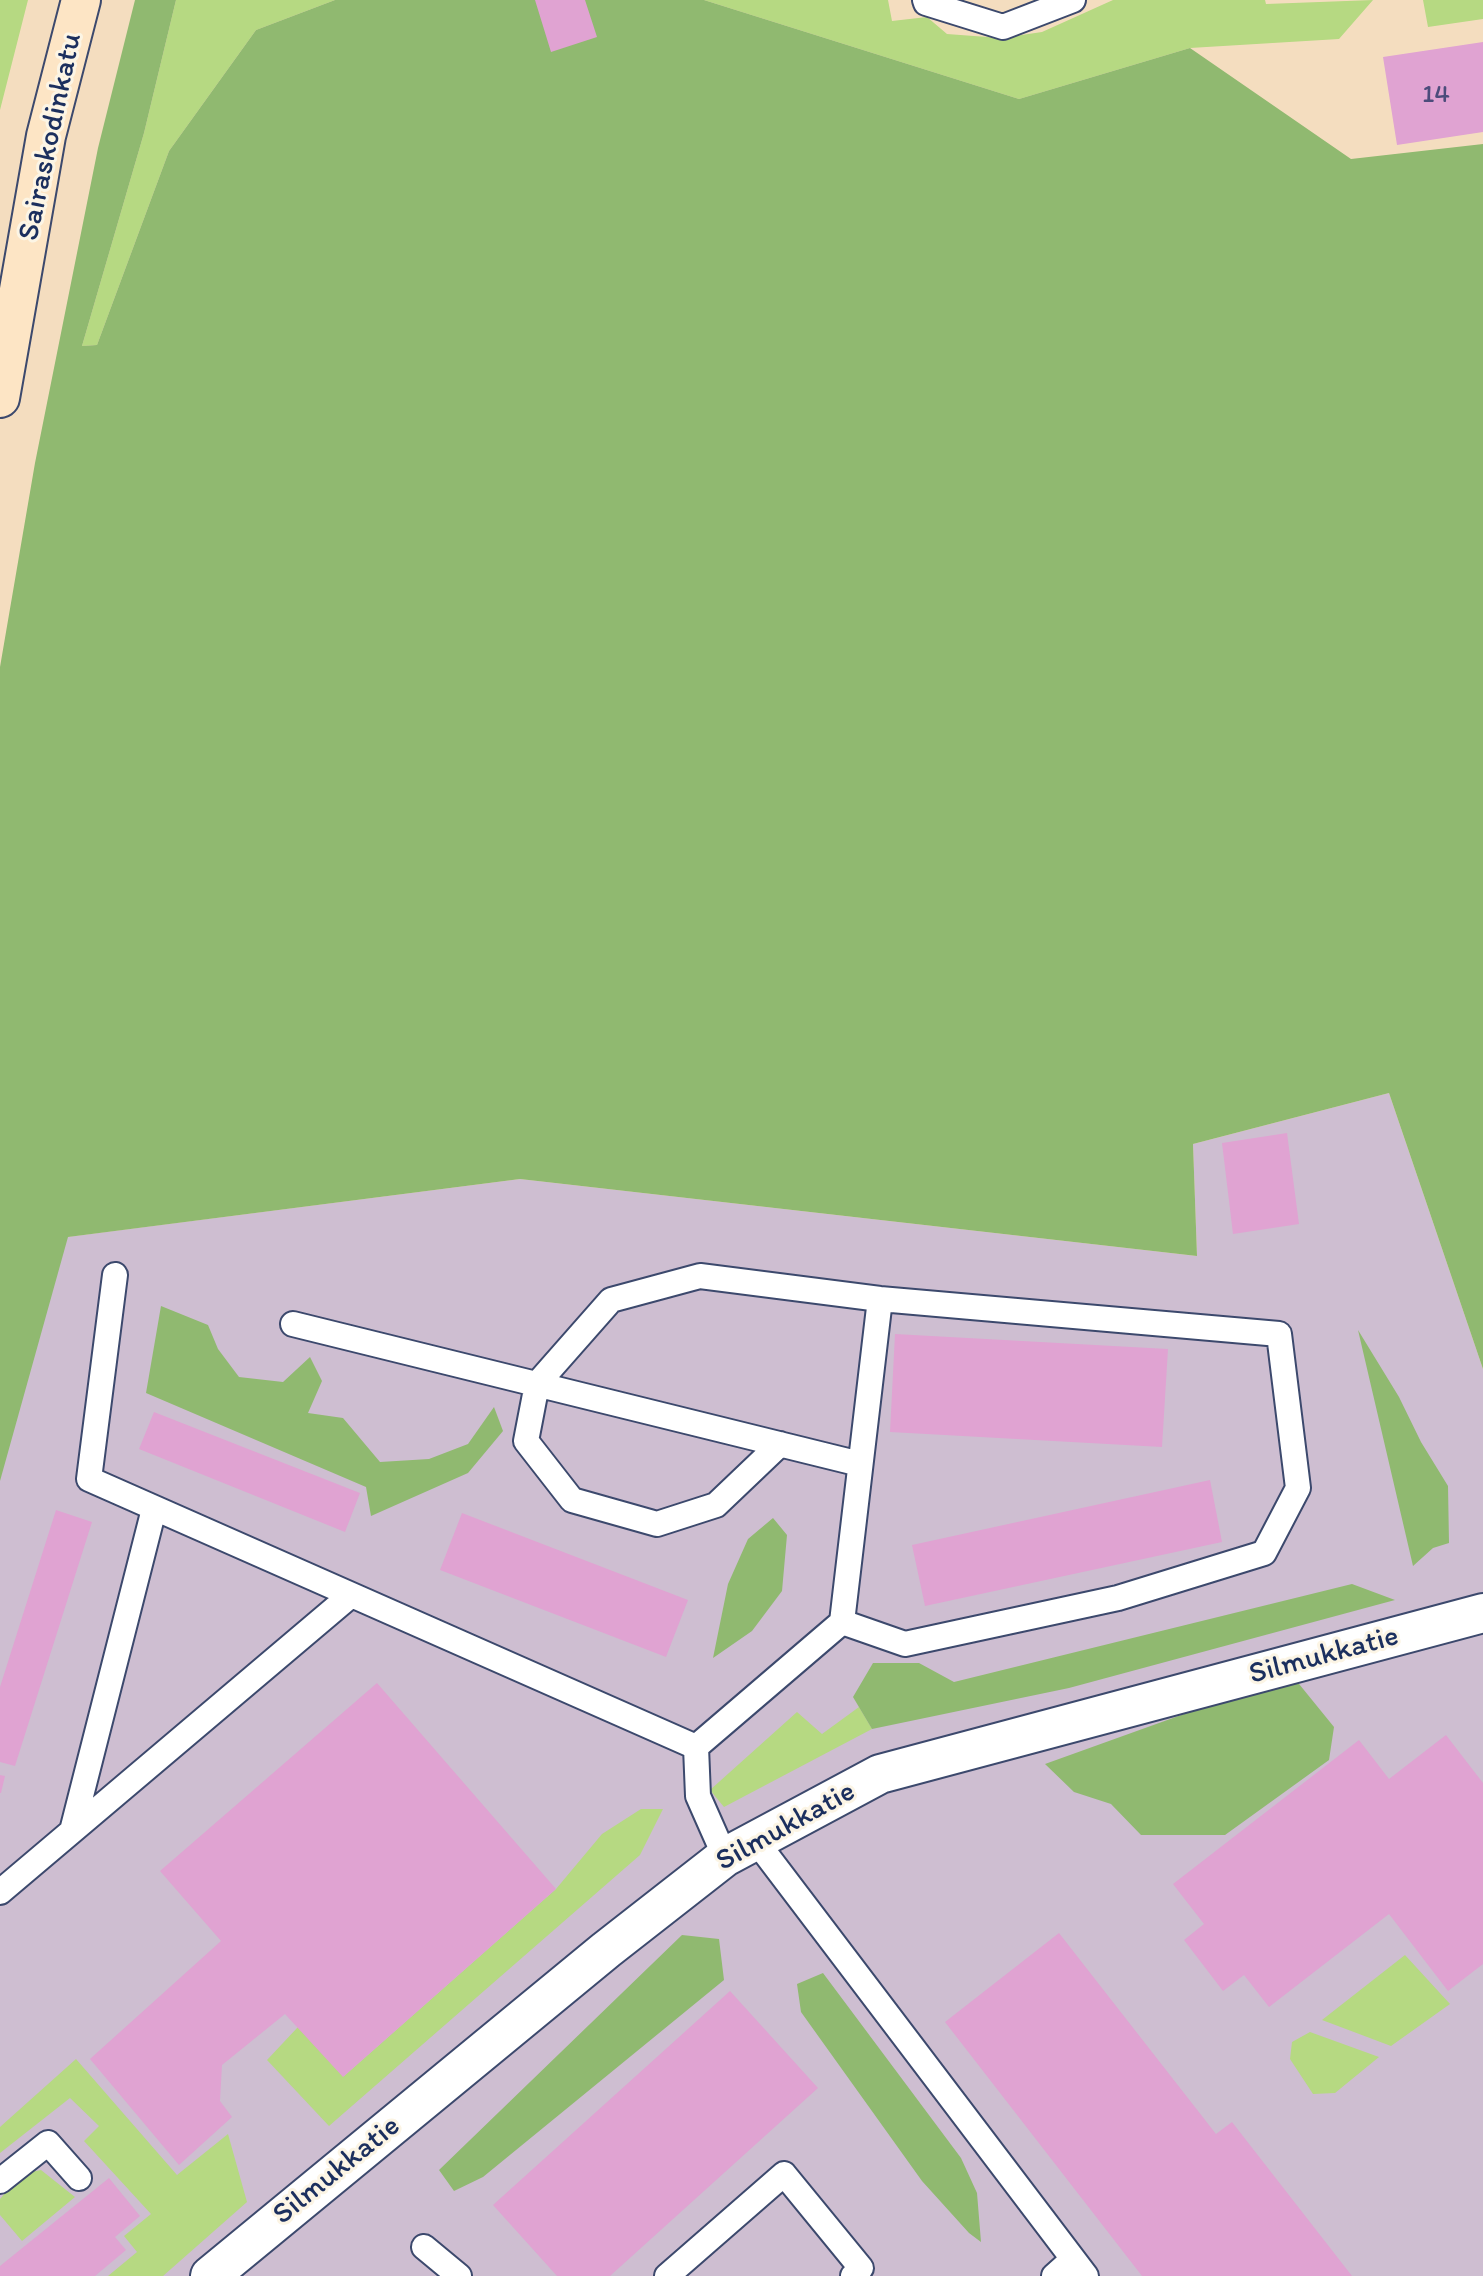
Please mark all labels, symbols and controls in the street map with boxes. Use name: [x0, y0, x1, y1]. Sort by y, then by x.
street label: Sairaskodinkatu: [11, 30, 91, 244]
house number: 14: [1422, 79, 1450, 111]
street label: Silmukkatie: [1245, 1619, 1403, 1693]
street label: Silmukkatie: [710, 1774, 862, 1880]
street label: Silmukkatie: [266, 2109, 408, 2233]

